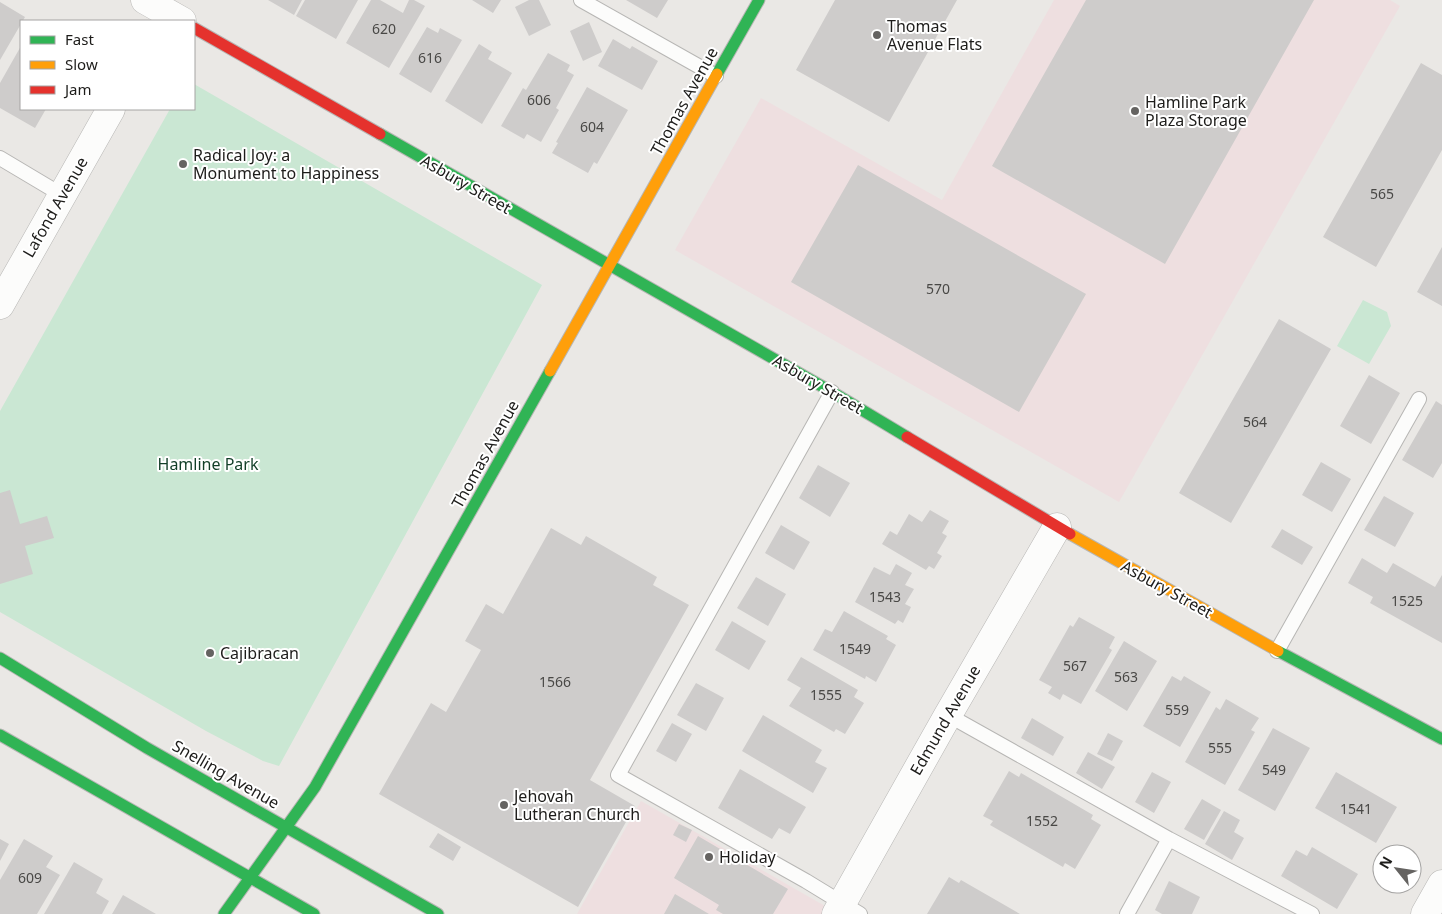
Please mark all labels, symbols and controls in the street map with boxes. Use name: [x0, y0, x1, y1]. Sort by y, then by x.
place label: Thomas Avenue Flats: [887, 15, 982, 55]
house number: 620: [372, 19, 396, 38]
legend: [20, 20, 195, 110]
text: Fast: [65, 29, 94, 49]
marker: Thomas Avenue Flats: [871, 29, 883, 41]
street label: Thomas Avenue: [645, 43, 723, 159]
house number: 616: [418, 48, 442, 67]
text: Slow: [65, 54, 98, 74]
text: Jam: [63, 79, 92, 99]
house number: 606: [527, 90, 551, 109]
place label: Hamline Park Plaza Storage: [1145, 91, 1247, 131]
marker: Hamline Park Plaza Storage: [1129, 105, 1141, 117]
house number: 604: [580, 117, 604, 136]
place label: Radical Joy: a Monument to Happiness: [193, 144, 379, 184]
street label: Asbury Street: [417, 149, 516, 219]
street label: Lafond Avenue: [17, 153, 93, 261]
marker: Radical Joy: a Monument to Happiness: [177, 158, 189, 170]
house number: 565: [1370, 184, 1394, 203]
house number: 570: [926, 279, 950, 298]
street label: Asbury Street: [769, 349, 868, 419]
street label: Thomas Avenue: [446, 396, 524, 512]
house number: 564: [1243, 412, 1267, 431]
park label: Hamline Park: [158, 453, 259, 475]
street label: Asbury Street: [1117, 555, 1217, 623]
house number: 1543: [869, 587, 901, 606]
house number: 1525: [1391, 591, 1423, 610]
house number: 1549: [839, 639, 871, 658]
place label: Cajibracan: [220, 642, 299, 664]
marker: Cajibracan: [204, 647, 216, 659]
house number: 567: [1063, 656, 1087, 675]
street label: Edmund Avenue: [905, 661, 985, 779]
house number: 563: [1114, 667, 1138, 686]
house number: 1566: [539, 672, 571, 691]
house number: 1555: [810, 685, 842, 704]
house number: 559: [1165, 700, 1189, 719]
street label: Snelling Avenue: [168, 734, 284, 814]
house number: 555: [1208, 738, 1232, 757]
house number: 549: [1262, 760, 1286, 779]
place label: Jehovah Lutheran Church: [512, 785, 640, 825]
marker: Jehovah Lutheran Church: [498, 799, 510, 811]
house number: 1541: [1340, 799, 1372, 818]
house number: 1552: [1026, 811, 1058, 830]
north arrow: [1372, 844, 1422, 894]
place label: Holiday: [719, 846, 777, 868]
marker: Holiday: [703, 851, 715, 863]
text: N: [1374, 853, 1396, 872]
house number: 609: [18, 868, 42, 887]

